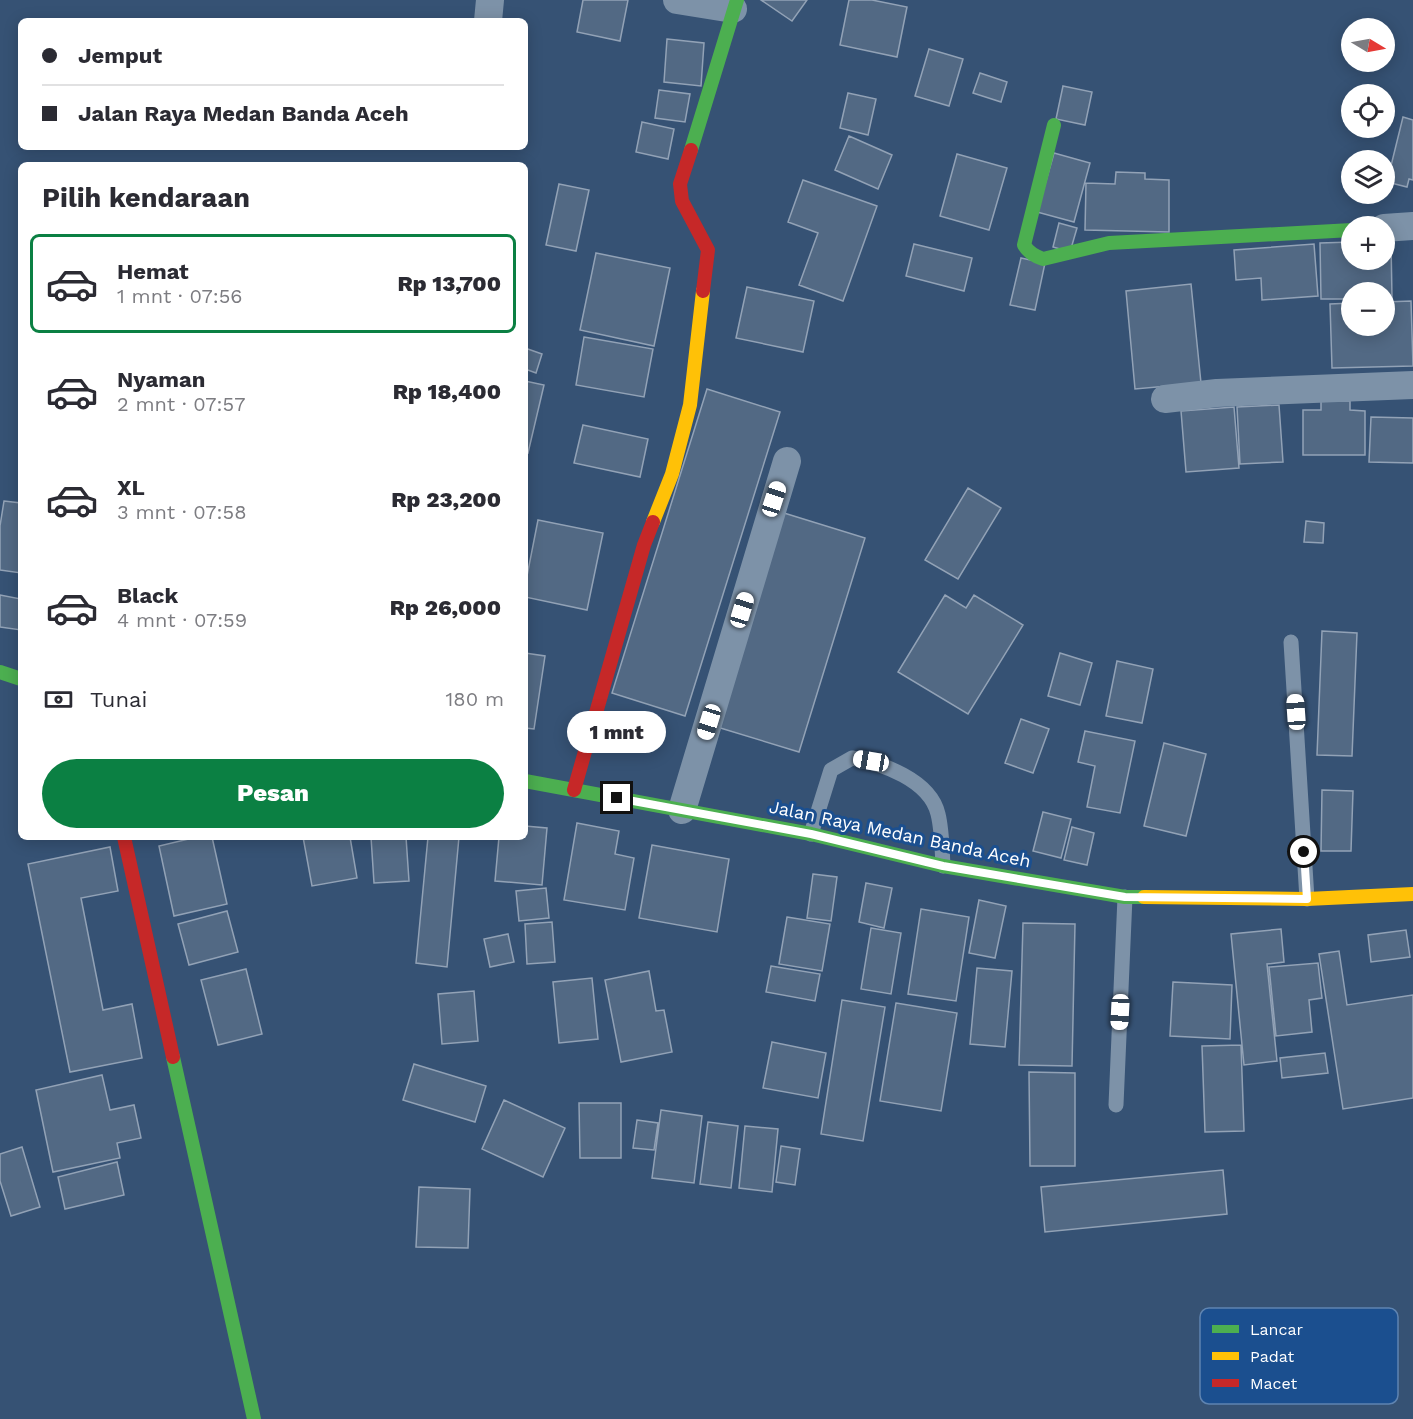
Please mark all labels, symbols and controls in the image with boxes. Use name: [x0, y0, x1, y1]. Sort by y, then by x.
north arrow: [1341, 18, 1395, 72]
map controls: [1341, 18, 1395, 336]
text: Jemput: [78, 43, 162, 68]
button: locate: [1341, 84, 1395, 138]
text: Jalan Raya Medan Banda Aceh: [78, 101, 409, 126]
button: layers: [1341, 150, 1395, 204]
text: Pilih kendaraan: [42, 182, 250, 214]
button: +: [1341, 216, 1395, 270]
icon: car: [45, 257, 99, 311]
text: Hemat: [117, 259, 189, 284]
text: Rp 13,700: [397, 271, 501, 296]
button: −: [1341, 282, 1395, 336]
text: 1 mnt · 07:56: [117, 284, 242, 308]
icon: car: [45, 365, 99, 419]
text: Nyaman: [117, 367, 205, 392]
text: Rp 18,400: [393, 379, 501, 404]
text: 2 mnt · 07:57: [117, 392, 245, 416]
icon: car: [45, 473, 99, 527]
text: XL: [117, 475, 145, 500]
car: [760, 479, 788, 519]
text: Rp 23,200: [391, 487, 501, 512]
text: 3 mnt · 07:58: [117, 500, 246, 524]
icon: car: [45, 581, 99, 635]
text: Black: [117, 583, 178, 608]
car: [728, 590, 756, 630]
text: Rp 26,000: [390, 595, 501, 620]
text: 4 mnt · 07:59: [117, 608, 247, 632]
icon: cash: [42, 683, 75, 716]
text: Tunai: [90, 687, 147, 712]
text: 180 m: [446, 687, 504, 711]
car: [1286, 693, 1306, 731]
car: [695, 702, 723, 742]
callout: 1 mnt: [568, 711, 666, 753]
text: 1 mnt: [589, 720, 644, 744]
car: [852, 749, 890, 773]
button: Pesan: [42, 759, 504, 828]
route end: [603, 784, 630, 811]
street label: Jalan Raya Medan Banda Aceh: [767, 795, 1033, 872]
route start: [1290, 838, 1317, 865]
car: [1110, 994, 1130, 1030]
legend: [1200, 1308, 1398, 1404]
text: Lancar: [1250, 1320, 1304, 1339]
text: Padat: [1250, 1347, 1295, 1366]
text: Macet: [1250, 1374, 1298, 1393]

